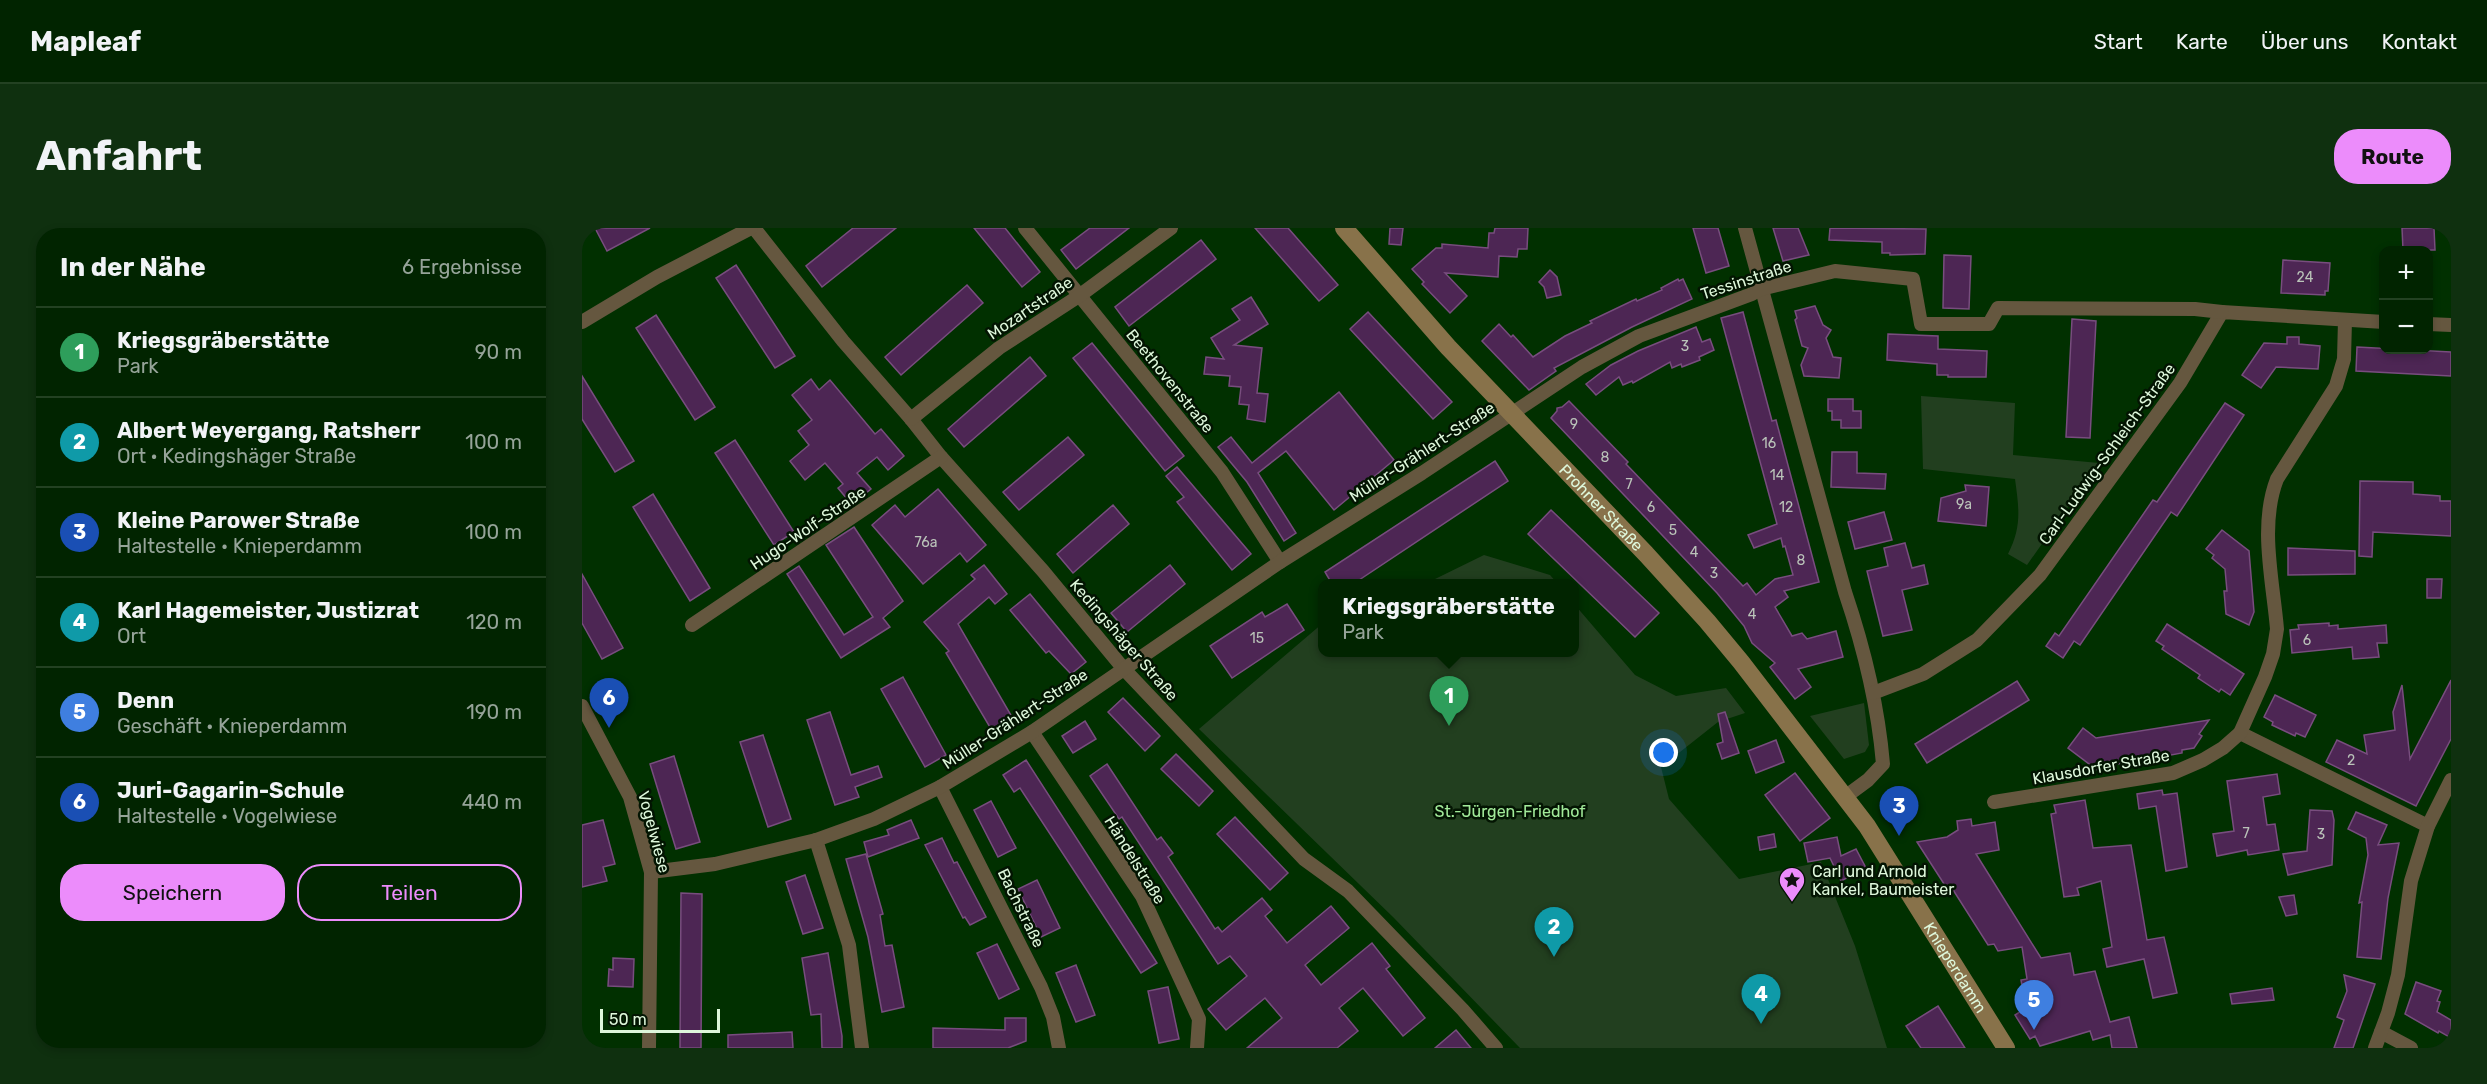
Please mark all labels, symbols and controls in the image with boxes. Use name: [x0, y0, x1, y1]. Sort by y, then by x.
text: Mapleaf: [30, 25, 141, 58]
text: Start: [2094, 29, 2143, 54]
text: Karte: [2176, 29, 2228, 54]
text: Über uns: [2261, 29, 2349, 54]
text: Kontakt: [2382, 29, 2457, 54]
button: Route: [2334, 129, 2451, 184]
text: Anfahrt: [36, 131, 202, 181]
map controls: [2379, 246, 2433, 354]
button: +: [2379, 246, 2433, 300]
text: In der Nähe: [60, 252, 206, 283]
text: 6 Ergebnisse: [402, 255, 522, 279]
street label: Tessinstraße: [1698, 256, 1794, 304]
house number: 24: [2297, 269, 2314, 286]
street label: Mozartstraße: [984, 273, 1076, 343]
button: −: [2379, 300, 2433, 354]
street label: Beethovenstraße: [1122, 325, 1218, 437]
text: Kriegsgräberstätte: [117, 327, 330, 354]
house number: 3: [1681, 338, 1689, 355]
text: 1: [75, 340, 84, 364]
text: 90 m: [475, 340, 522, 364]
text: Park: [117, 354, 159, 378]
street label: Carl-Ludwig-Schleich-Straße: [2035, 360, 2179, 548]
street label: Müller-Grählert-Straße: [1346, 398, 1498, 506]
house number: 9: [1570, 416, 1578, 433]
text: Albert Weyergang, Ratsherr: [117, 417, 421, 444]
text: 2: [73, 430, 86, 454]
text: 100 m: [465, 430, 522, 454]
house number: 16: [1762, 435, 1776, 452]
text: Ort · Kedingshäger Straße: [117, 444, 356, 468]
house number: 8: [1601, 449, 1610, 466]
street label: Prohner Straße: [1556, 460, 1647, 555]
house number: 14: [1770, 467, 1785, 484]
house number: 7: [1625, 476, 1633, 493]
street label: Hugo-Wolf-Straße: [747, 482, 869, 574]
house number: 9a: [1956, 496, 1972, 513]
house number: 6: [1647, 499, 1655, 516]
house number: 12: [1779, 499, 1793, 516]
text: Kleine Parower Straße: [117, 507, 360, 534]
text: 3: [73, 520, 86, 544]
text: 100 m: [465, 520, 522, 544]
house number: 5: [1669, 522, 1677, 539]
text: Haltestelle · Knieperdamm: [117, 534, 362, 558]
house number: 76a: [915, 534, 937, 551]
house number: 4: [1690, 544, 1699, 561]
house number: 8: [1797, 552, 1806, 569]
house number: 3: [1710, 565, 1718, 582]
street label: Kedingshäger Straße: [1066, 575, 1182, 705]
popup: [1318, 579, 1579, 657]
text: Kriegsgräberstätte: [1342, 593, 1555, 620]
text: Karl Hagemeister, Justizrat: [117, 597, 419, 624]
house number: 4: [1748, 606, 1757, 623]
text: 4: [73, 610, 86, 634]
text: 120 m: [466, 610, 522, 634]
text: Park: [1342, 620, 1384, 644]
text: Ort: [117, 624, 146, 648]
house number: 15: [1250, 630, 1264, 647]
house number: 6: [2303, 632, 2311, 649]
street label: Müller-Grählert-Straße: [939, 665, 1091, 773]
pin: 1: [1430, 676, 1468, 726]
pin: 6: [590, 678, 628, 728]
text: Denn: [117, 687, 174, 714]
text: 5: [73, 700, 86, 724]
text: 190 m: [466, 700, 522, 724]
text: Geschäft · Knieperdamm: [117, 714, 347, 738]
your location: [1649, 738, 1678, 767]
street label: Klausdorfer Straße: [2031, 746, 2171, 788]
house number: 2: [2347, 752, 2355, 769]
text: Juri-Gagarin-Schule: [117, 777, 344, 804]
pin: 3: [1880, 786, 1918, 836]
street label: Vogelwiese: [634, 789, 674, 875]
text: 6: [73, 790, 86, 814]
text: 440 m: [462, 790, 522, 814]
park label: St.-Jürgen-Friedhof: [1435, 802, 1586, 821]
text: Haltestelle · Vogelwiese: [117, 804, 337, 828]
street label: Händelstraße: [1100, 813, 1170, 907]
house number: 7: [2242, 825, 2250, 842]
house number: 3: [2317, 826, 2325, 843]
place label: Carl und Arnold Kankel, Baumeister: [1812, 862, 1954, 899]
button: Speichern: [60, 864, 285, 921]
button: Teilen: [297, 864, 522, 921]
street label: Bachstraße: [994, 865, 1048, 951]
place icon: Carl und Arnold Kankel, Baumeister: [1777, 865, 1807, 903]
pin: 2: [1534, 908, 1574, 957]
street label: Knieperdamm: [1920, 919, 1991, 1016]
pin: 4: [1742, 974, 1780, 1024]
pin: 5: [2014, 980, 2054, 1030]
scale bar: [600, 1006, 720, 1034]
text: 50 m: [609, 1010, 647, 1029]

